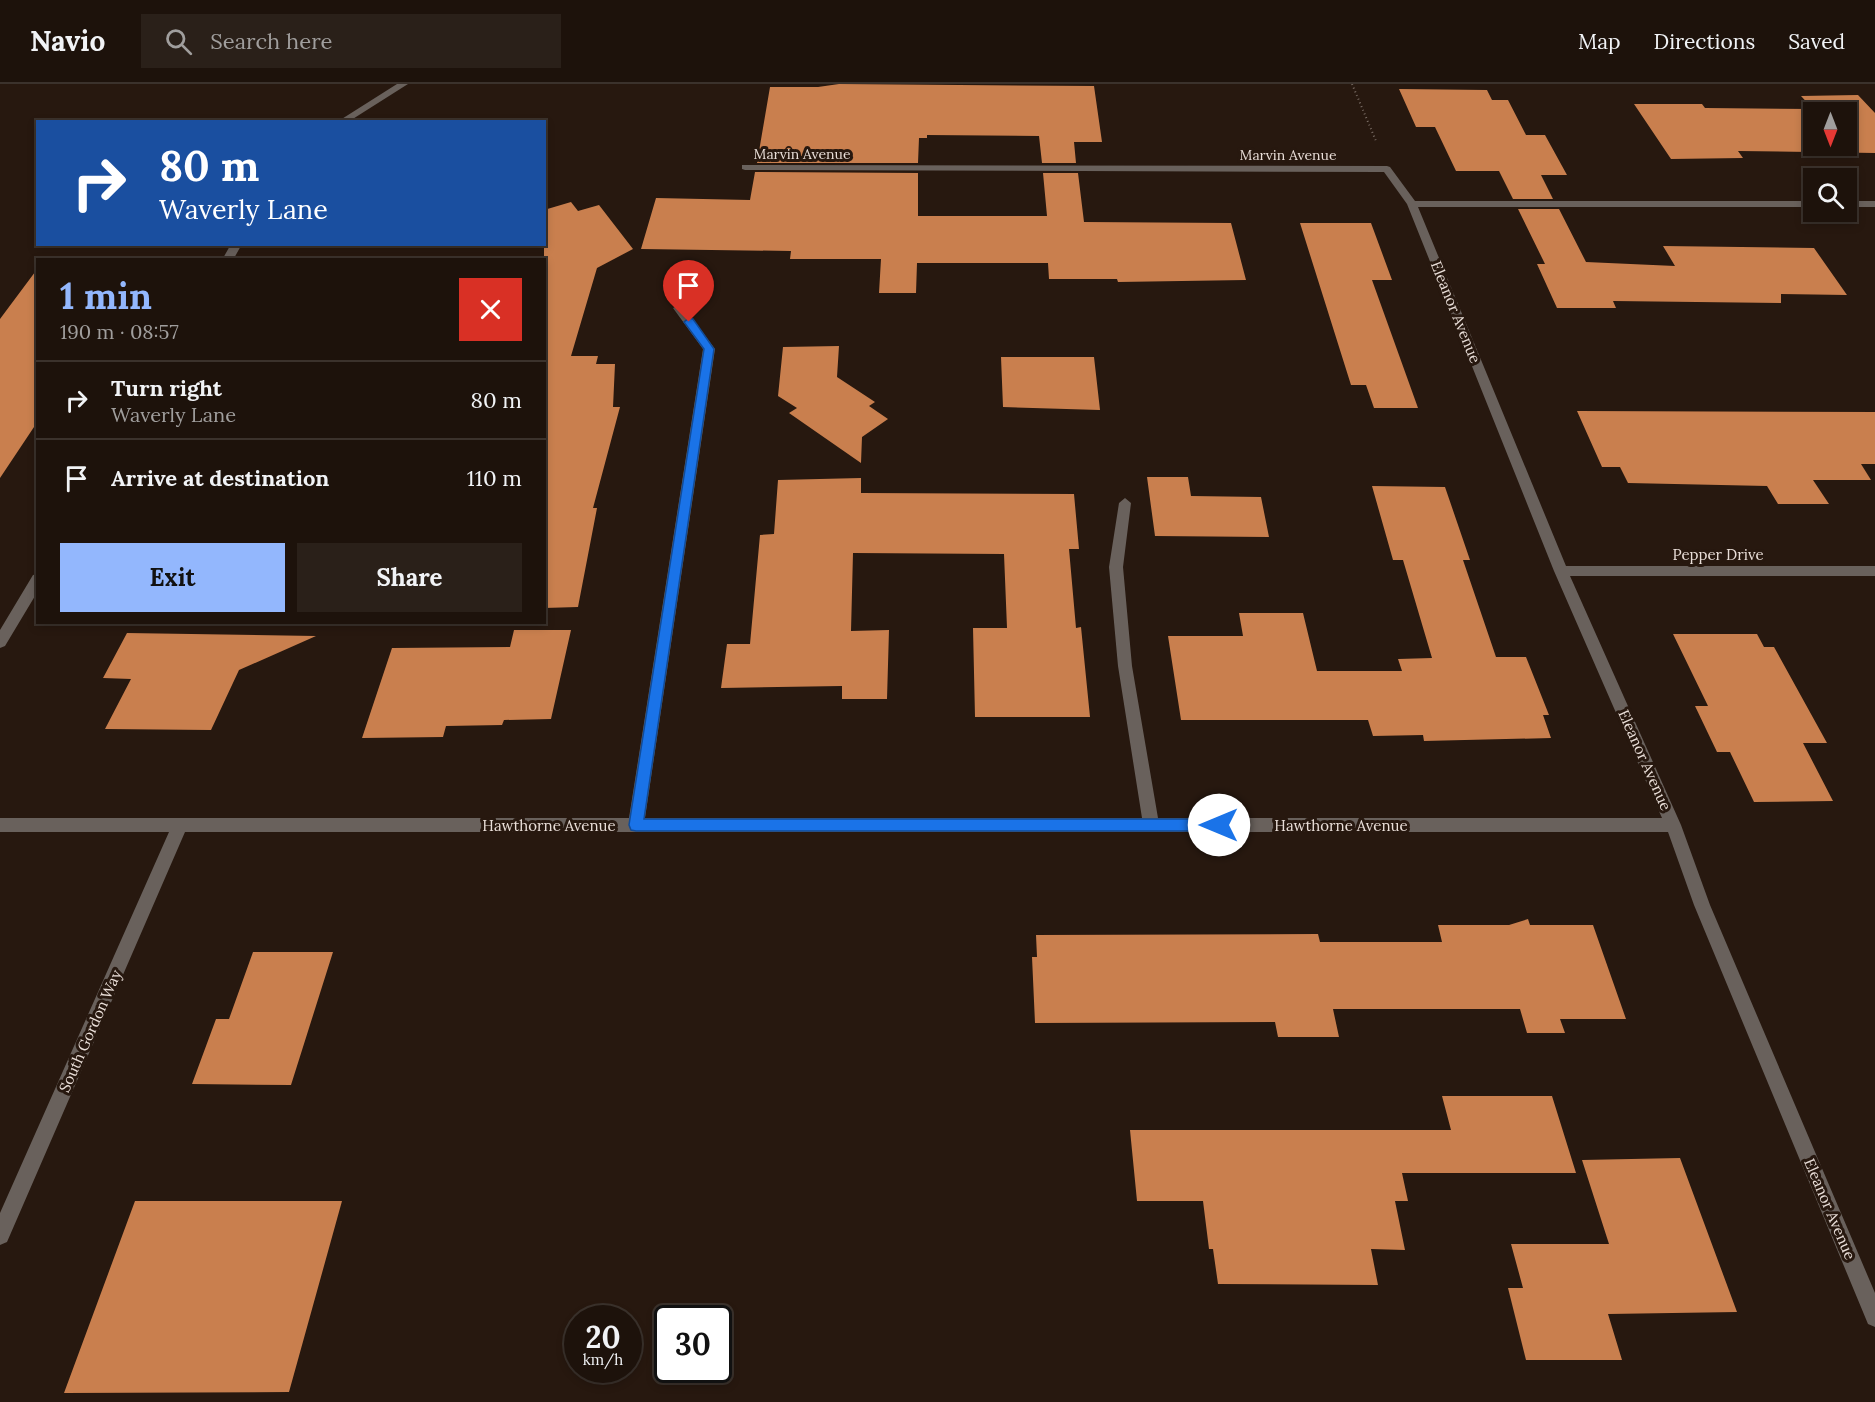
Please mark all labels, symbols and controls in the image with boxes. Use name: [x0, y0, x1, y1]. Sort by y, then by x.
search box: [141, 14, 561, 68]
text: Navio: [30, 23, 105, 59]
icon: search: [162, 25, 195, 58]
text: Search here: [210, 27, 332, 55]
text: Map: [1578, 28, 1621, 55]
text: Directions: [1654, 28, 1755, 55]
text: Saved: [1788, 28, 1845, 55]
north arrow: [1803, 102, 1857, 156]
map controls: [1803, 102, 1857, 222]
text: 80 m: [159, 139, 259, 193]
icon: right: [60, 144, 138, 222]
street label: Marvin Avenue: [754, 145, 851, 163]
street label: Marvin Avenue: [1240, 146, 1337, 164]
button: search: [1803, 168, 1857, 222]
text: Waverly Lane: [159, 192, 328, 226]
street label: Eleanor Avenue: [1427, 258, 1485, 366]
pin: [663, 260, 714, 322]
icon: arrive: [672, 269, 705, 302]
text: 1 min: [60, 273, 152, 319]
button: close: [459, 278, 522, 341]
text: 190 m · 08:57: [60, 319, 179, 344]
text: Turn right: [111, 374, 222, 402]
icon: right: [60, 384, 93, 417]
text: 80 m: [471, 386, 522, 414]
text: Waverly Lane: [111, 402, 236, 427]
icon: arrive: [60, 462, 93, 495]
text: Arrive at destination: [111, 464, 329, 492]
text: 110 m: [467, 464, 522, 492]
button: Exit: [60, 543, 285, 612]
button: Share: [297, 543, 522, 612]
street label: Pepper Drive: [1672, 545, 1764, 564]
street label: Eleanor Avenue: [1614, 707, 1676, 813]
position arrow: [1187, 793, 1251, 857]
street label: Hawthorne Avenue: [482, 816, 616, 835]
street label: Hawthorne Avenue: [1274, 816, 1408, 835]
street label: South Gordon Way: [54, 967, 126, 1095]
street label: Eleanor Avenue: [1800, 1155, 1860, 1263]
speed limit sign: 30: [654, 1305, 732, 1383]
text: 20: [585, 1318, 621, 1356]
text: km/h: [583, 1350, 623, 1369]

